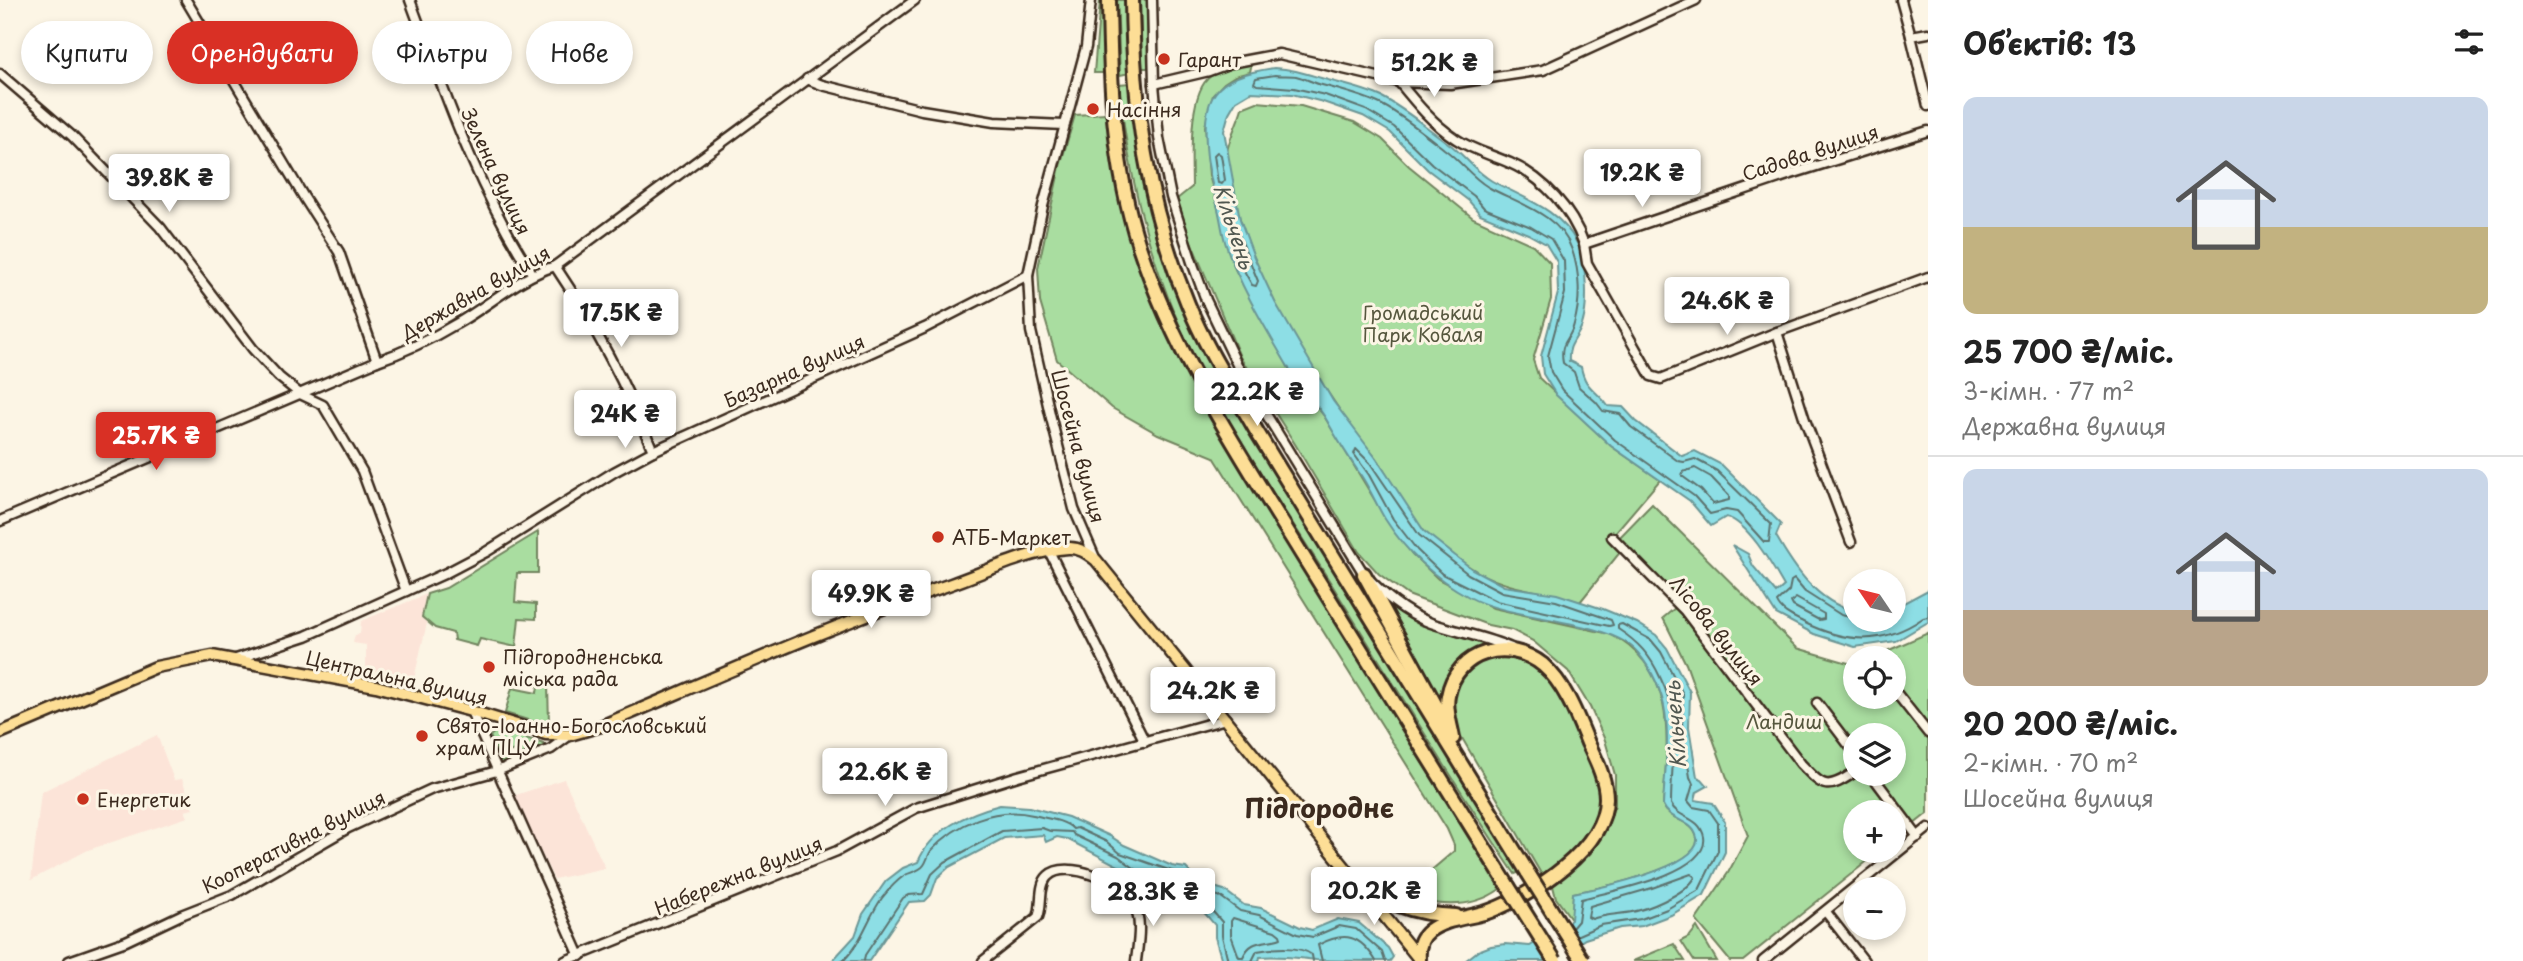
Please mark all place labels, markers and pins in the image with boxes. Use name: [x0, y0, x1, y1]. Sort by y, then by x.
pin: 51.2K ₴: [1369, 40, 1499, 99]
place label: Гарант: [1178, 45, 1242, 73]
marker: Гарант: [1156, 51, 1172, 67]
place label: Насіння: [1107, 95, 1181, 123]
marker: Насіння: [1085, 101, 1101, 117]
pin: 19.2K ₴: [1577, 150, 1707, 209]
pin: 39.8K ₴: [104, 154, 234, 214]
pin: 24.6K ₴: [1662, 278, 1792, 337]
pin: 17.5K ₴: [556, 290, 686, 349]
pin: 22.2K ₴: [1192, 368, 1322, 428]
pin: 24K ₴: [576, 391, 674, 450]
pin: 25.7K ₴: [91, 412, 221, 472]
place label: АТБ-Маркет: [952, 523, 1071, 551]
marker: АТБ-Маркет: [930, 529, 946, 545]
pin: 49.9K ₴: [806, 570, 936, 630]
place label: Підгородненська міська рада: [503, 642, 663, 692]
marker: Підгородненська міська рада: [481, 659, 497, 675]
pin: 24.2K ₴: [1148, 668, 1278, 727]
place label: Свято-Іоанно-Богословський храм ПЦУ: [436, 711, 707, 761]
marker: Свято-Іоанно-Богословський храм ПЦУ: [414, 728, 430, 744]
pin: 22.6K ₴: [820, 748, 950, 808]
place label: Енергетик: [97, 785, 191, 813]
marker: Енергетик: [75, 791, 91, 807]
pin: 20.2K ₴: [1309, 867, 1439, 927]
pin: 28.3K ₴: [1088, 869, 1218, 928]

